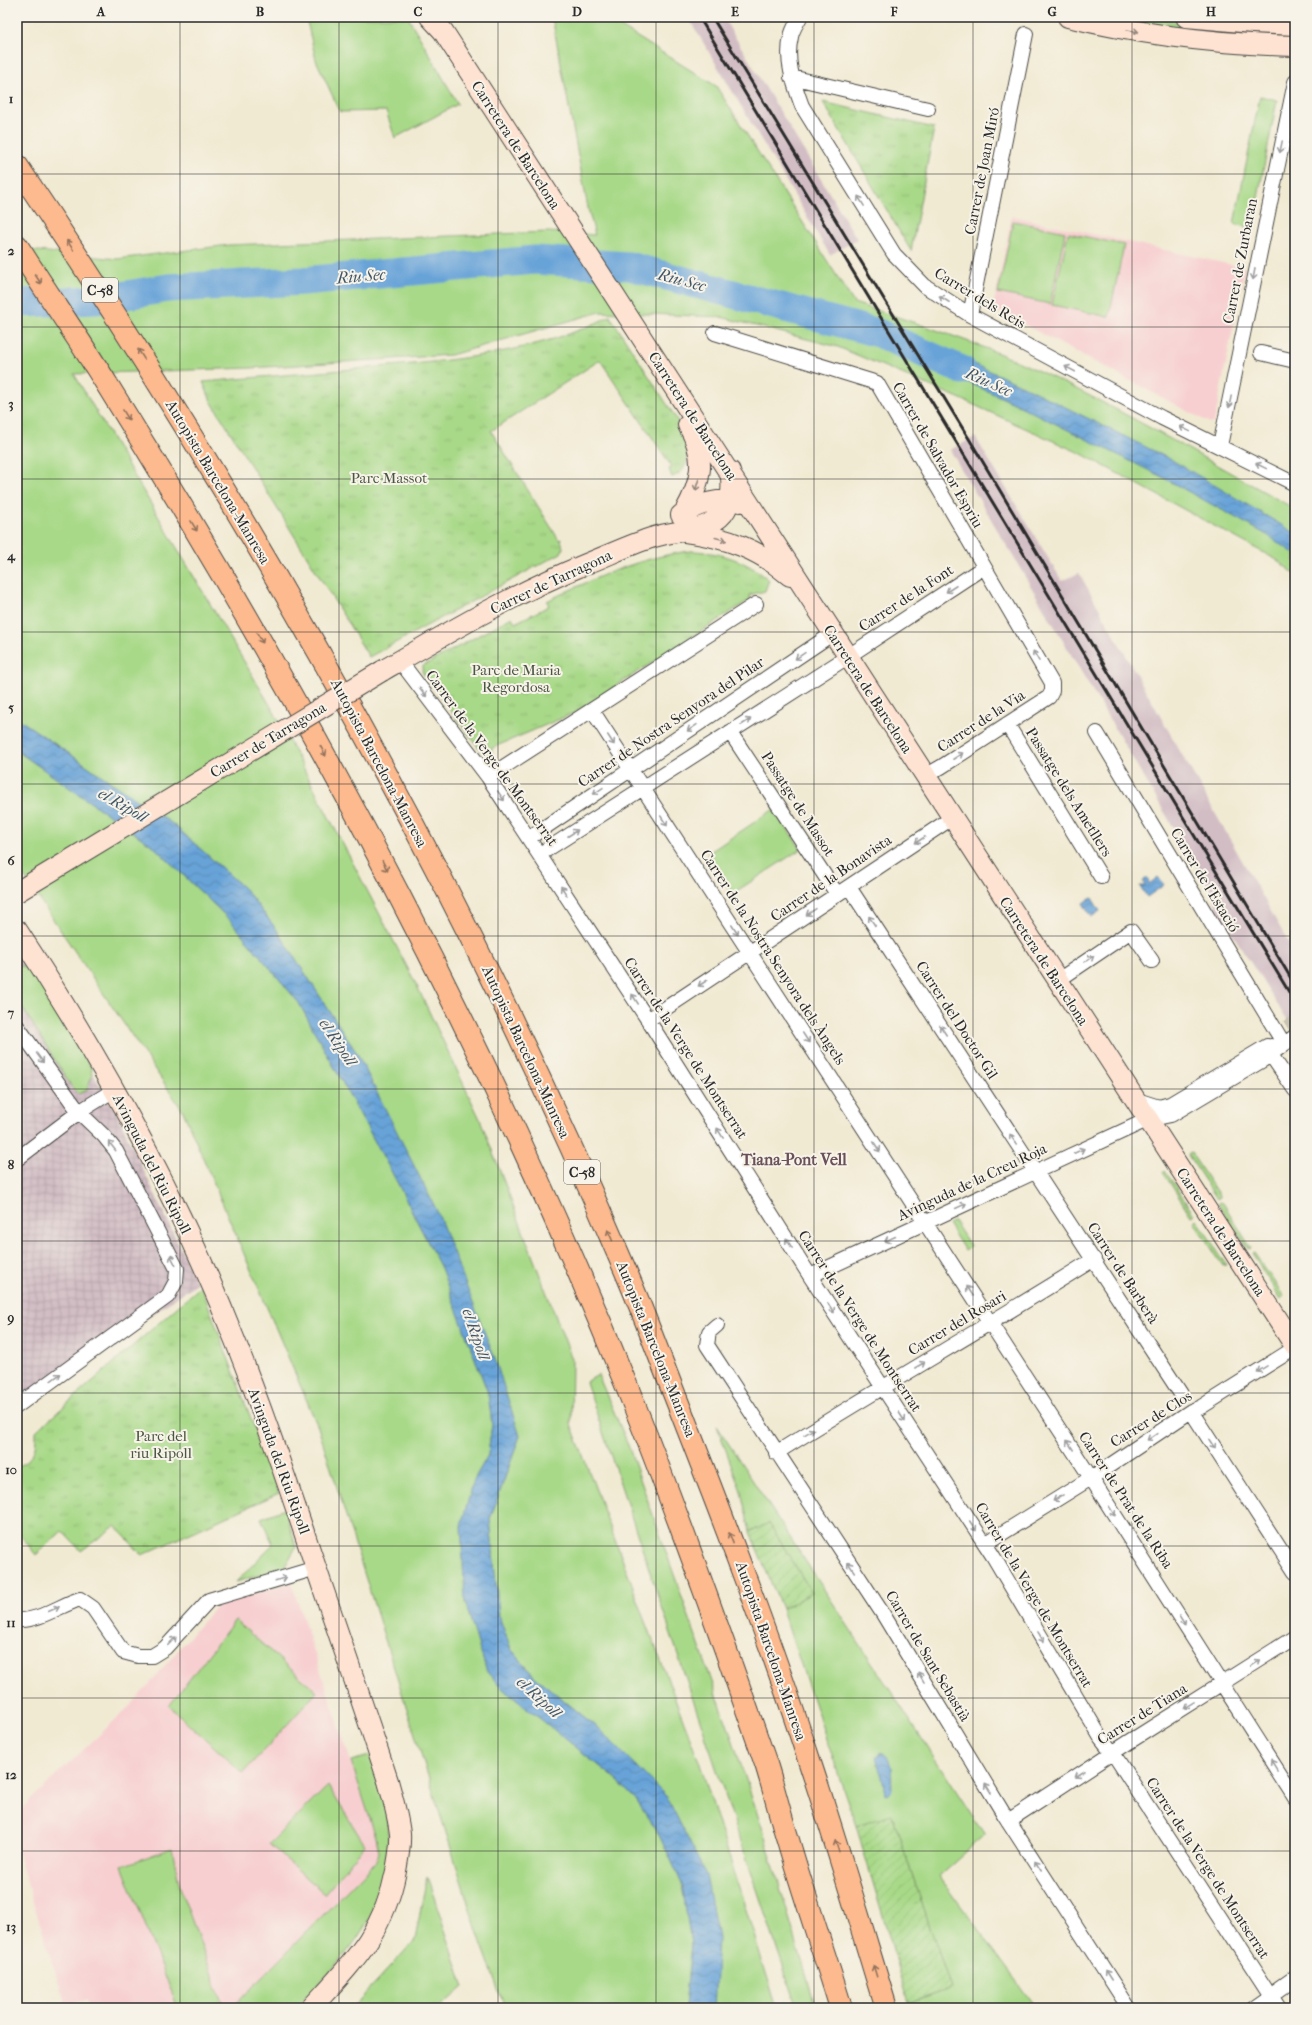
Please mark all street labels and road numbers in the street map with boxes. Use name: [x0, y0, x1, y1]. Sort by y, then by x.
street label: Carretera de Barcelona: [468, 77, 565, 213]
street label: Carrer de Joan Miró: [961, 105, 1003, 236]
street label: Carrer de Zurbaran: [1219, 197, 1261, 325]
street label: Carrer dels Reis: [931, 264, 1029, 333]
road number: C-58: [82, 278, 118, 302]
street label: Carretera de Barcelona: [645, 348, 742, 484]
street label: Carrer de Salvador Espriu: [889, 379, 987, 532]
street label: Autopista Barcelona-Manresa: [161, 396, 275, 568]
street label: Carrer de Tarragona: [487, 545, 616, 618]
street label: Carrer de la Font: [855, 560, 957, 635]
street label: Carretera de Barcelona: [820, 621, 917, 757]
street label: Carrer de Nostra Senyora del Pilar: [575, 653, 768, 791]
street label: Carrer de la Verge de Montserrat: [422, 667, 562, 850]
street label: Autopista Barcelona-Manresa: [326, 675, 432, 851]
street label: Carrer de la Via: [934, 685, 1029, 756]
street label: Carrer de Tarragona: [207, 698, 330, 782]
street label: Passatge dels Ametllers: [1022, 724, 1116, 860]
street label: Passatge de Massot: [757, 748, 839, 860]
street label: Carrer de l'Estació: [1167, 825, 1243, 936]
street label: Carrer de la Bonavista: [767, 830, 896, 925]
street label: Carrer de la Nostra Senyora dels Àngels: [697, 846, 850, 1068]
street label: Carretera de Barcelona: [996, 893, 1093, 1029]
street label: Carrer de la Verge de Montserrat: [620, 954, 752, 1143]
street label: Carrer del Doctor Gil: [912, 958, 1002, 1082]
street label: Autopista Barcelona-Manresa: [478, 962, 574, 1142]
street label: Avinguda del Riu Ripoll: [109, 1090, 195, 1237]
street label: Avinguda de la Creu Roja: [894, 1139, 1050, 1225]
road number: C-58: [564, 1160, 600, 1184]
street label: Carretera de Barcelona: [1173, 1164, 1270, 1300]
street label: Carrer de Barberà: [1084, 1219, 1163, 1328]
street label: Carrer de la Verge de Montserrat: [794, 1227, 926, 1416]
street label: Autopista Barcelona-Manresa: [612, 1257, 700, 1441]
street label: Carrer del Rosari: [905, 1286, 1010, 1359]
street label: Avinguda del Riu Ripoll: [244, 1385, 314, 1536]
street label: Carrer de Clos: [1107, 1387, 1196, 1451]
street label: Carrer de Prat de la Riba: [1075, 1428, 1178, 1573]
street label: Carrer de la Verge de Montserrat: [971, 1499, 1097, 1691]
street label: Autopista Barcelona-Manresa: [732, 1558, 810, 1744]
street label: Carrer de Sant Sebastià: [882, 1587, 975, 1726]
street label: Carrer de Tiana: [1094, 1679, 1191, 1749]
street label: Carrer de la Verge de Montserrat: [1142, 1774, 1274, 1963]

